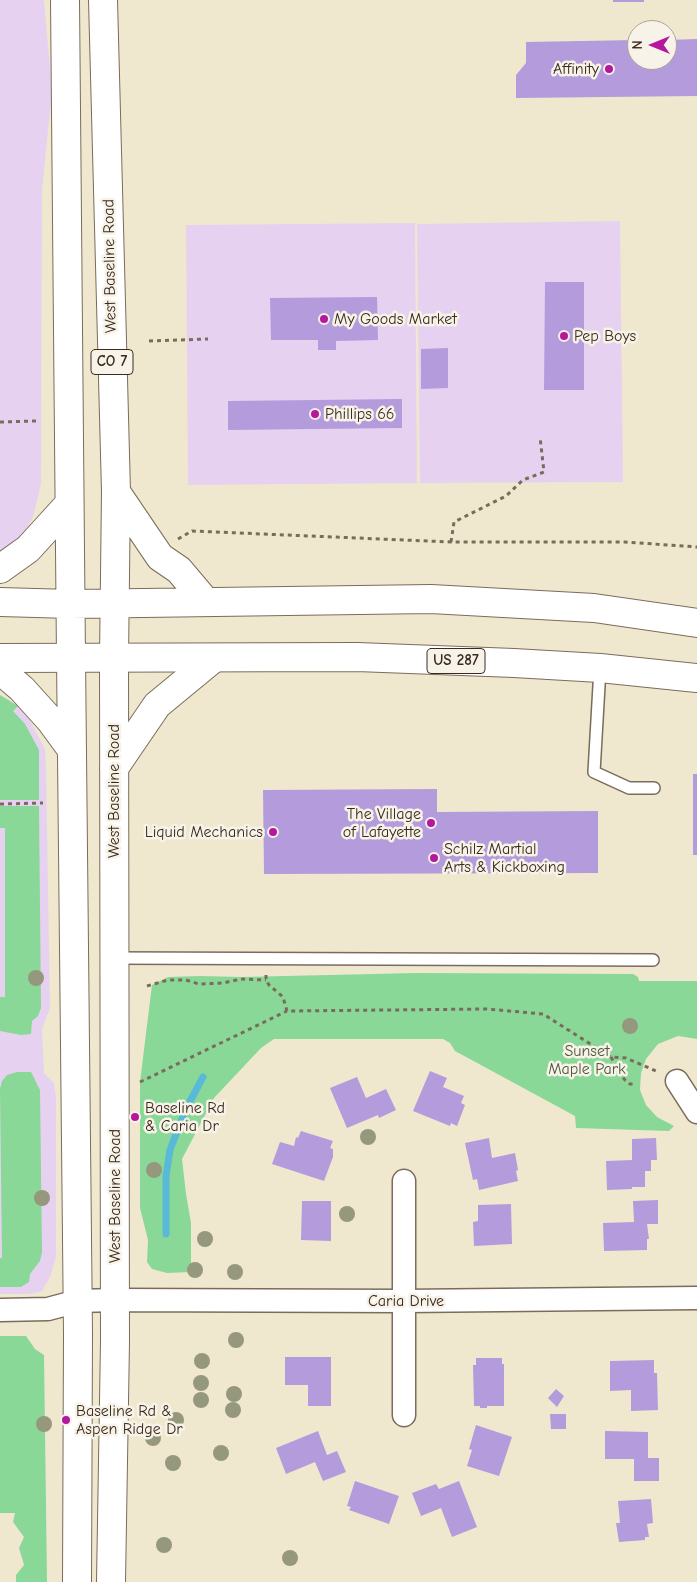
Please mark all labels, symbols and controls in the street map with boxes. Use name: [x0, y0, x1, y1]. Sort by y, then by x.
north arrow: [627, 20, 677, 70]
text: N: [629, 40, 646, 50]
place label: Affinity: [553, 59, 599, 79]
marker: Affinity: [603, 63, 615, 75]
street label: West Baseline Road: [99, 199, 121, 333]
place label: My Goods Market: [334, 309, 457, 329]
marker: My Goods Market: [318, 313, 330, 325]
place label: Pep Boys: [574, 326, 636, 346]
marker: Pep Boys: [558, 330, 570, 342]
road number: CO 7: [91, 350, 133, 374]
place label: Phillips 66: [325, 404, 395, 424]
marker: Phillips 66: [309, 408, 321, 420]
road number: US 287: [427, 648, 485, 674]
street label: West Baseline Road: [104, 724, 124, 858]
place label: The Village of Lafayette: [343, 804, 421, 842]
marker: The Village of Lafayette: [425, 817, 437, 829]
place label: Liquid Mechanics: [145, 822, 263, 842]
marker: Liquid Mechanics: [267, 826, 279, 838]
place label: Schilz Martial Arts & Kickboxing: [444, 839, 565, 877]
marker: Schilz Martial Arts & Kickboxing: [428, 852, 440, 864]
park label: Sunset Maple Park: [548, 1041, 626, 1079]
place label: Baseline Rd & Caria Dr: [145, 1098, 225, 1136]
marker: Baseline Rd & Caria Dr: [129, 1111, 141, 1123]
street label: West Baseline Road: [105, 1129, 125, 1263]
street label: Caria Drive: [368, 1291, 444, 1311]
place label: Baseline Rd & Aspen Ridge Dr: [76, 1401, 183, 1439]
marker: Baseline Rd & Aspen Ridge Dr: [60, 1414, 72, 1426]

